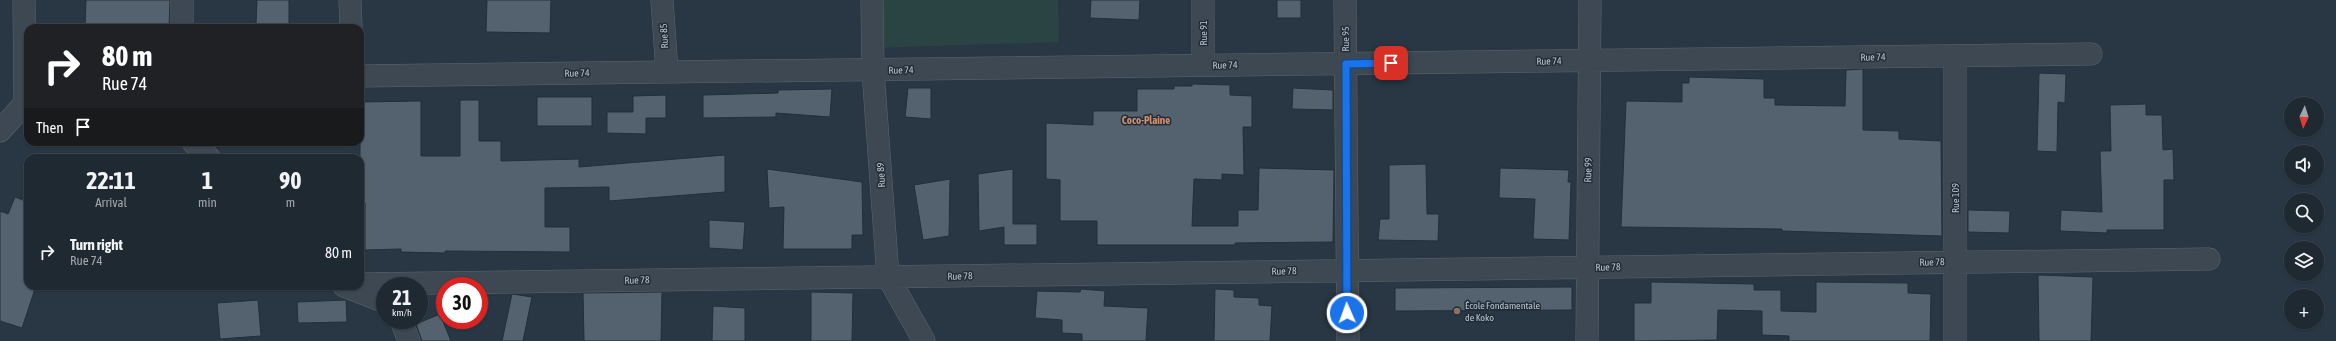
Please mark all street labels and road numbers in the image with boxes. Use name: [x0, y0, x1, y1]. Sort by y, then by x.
street label: Rue 91: [1198, 20, 1209, 46]
street label: Rue 85: [658, 23, 670, 49]
street label: Rue 95: [1340, 26, 1351, 52]
street label: Rue 74: [1860, 51, 1886, 63]
street label: Rue 74: [1536, 55, 1562, 67]
street label: Rue 74: [1212, 59, 1238, 71]
street label: Rue 74: [888, 64, 914, 76]
street label: Rue 74: [564, 67, 590, 79]
street label: Rue 99: [1582, 157, 1594, 183]
street label: Rue 89: [875, 162, 887, 188]
street label: Rue 109: [1950, 183, 1961, 213]
street label: Rue 78: [1919, 256, 1945, 268]
street label: Rue 78: [1595, 261, 1621, 273]
street label: Rue 78: [1271, 265, 1297, 277]
street label: Rue 78: [947, 270, 973, 282]
street label: Rue 78: [624, 274, 650, 286]

